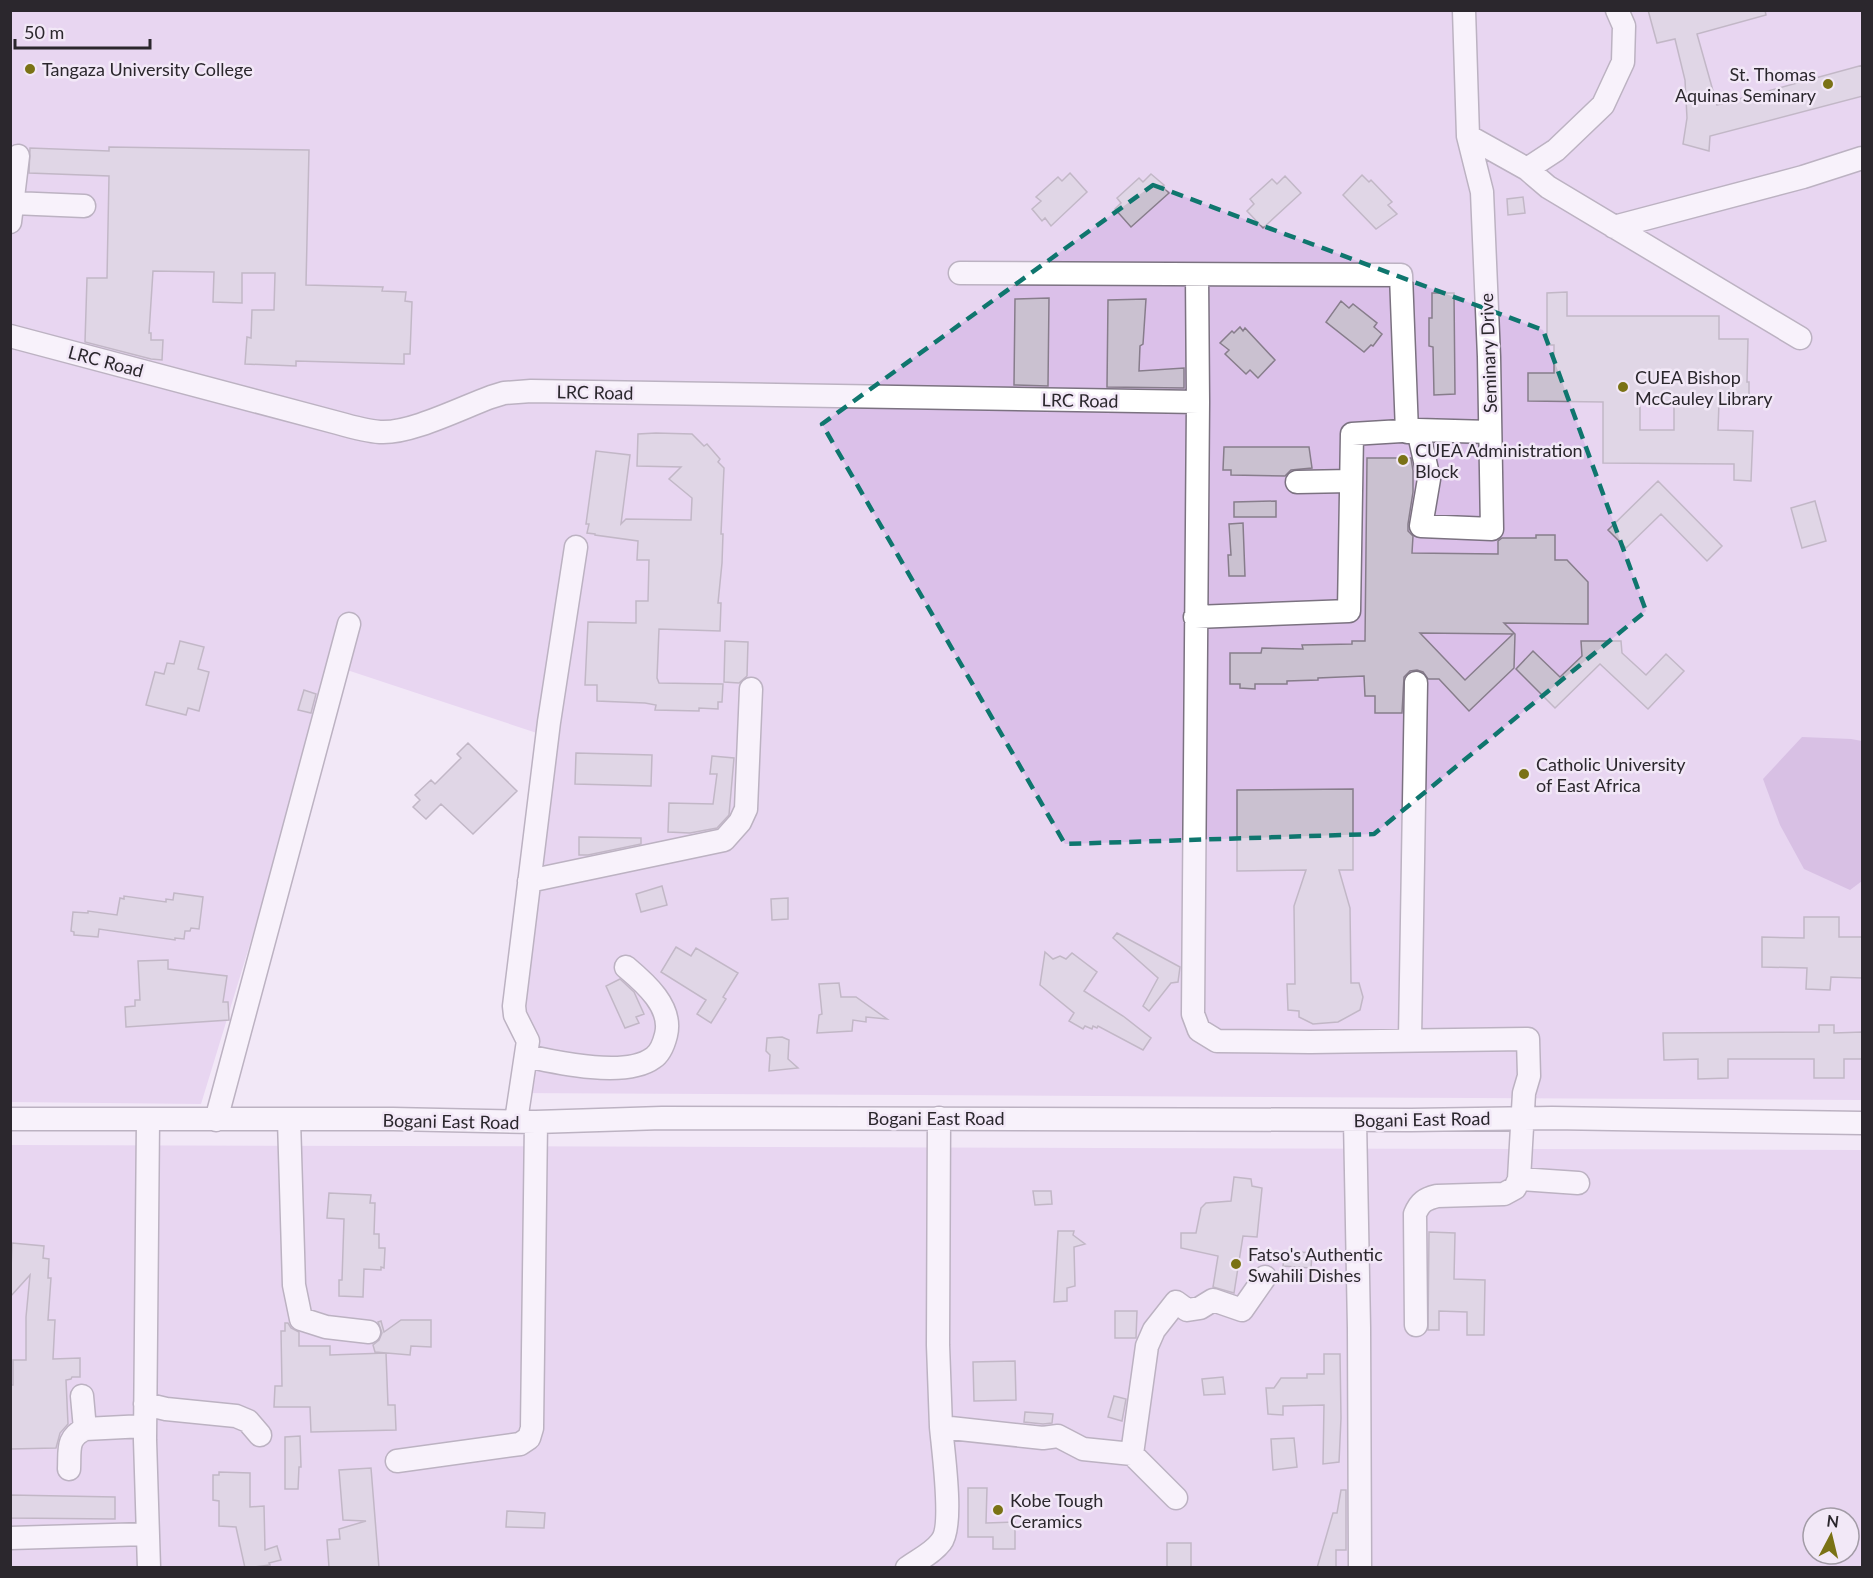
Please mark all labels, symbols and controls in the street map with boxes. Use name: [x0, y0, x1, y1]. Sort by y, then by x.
scale bar: [15, 12, 150, 50]
text: 50 m: [24, 21, 64, 43]
place label: Tangaza University College: [42, 58, 253, 80]
marker: Tangaza University College: [23, 62, 37, 76]
place label: St. Thomas Aquinas Seminary: [1675, 63, 1817, 106]
marker: St. Thomas Aquinas Seminary: [1821, 77, 1835, 91]
street label: Seminary Drive: [1475, 293, 1501, 413]
street label: LRC Road: [66, 340, 146, 382]
place label: CUEA Bishop McCauley Library: [1635, 366, 1773, 409]
street label: LRC Road: [556, 380, 634, 404]
marker: CUEA Bishop McCauley Library: [1616, 380, 1630, 394]
street label: LRC Road: [1041, 388, 1119, 412]
place label: CUEA Administration Block: [1415, 439, 1583, 482]
marker: CUEA Administration Block: [1396, 453, 1410, 467]
place label: Catholic University of East Africa: [1536, 753, 1686, 796]
marker: Catholic University of East Africa: [1517, 767, 1531, 781]
street label: Bogani East Road: [868, 1107, 1004, 1129]
street label: Bogani East Road: [1353, 1107, 1491, 1131]
street label: Bogani East Road: [382, 1109, 520, 1133]
place label: Fatso's Authentic Swahili Dishes: [1248, 1243, 1383, 1286]
marker: Fatso's Authentic Swahili Dishes: [1229, 1257, 1243, 1271]
place label: Kobe Tough Ceramics: [1010, 1489, 1103, 1532]
marker: Kobe Tough Ceramics: [991, 1503, 1005, 1517]
north arrow: [1801, 1506, 1861, 1566]
text: N: [1826, 1510, 1840, 1531]

